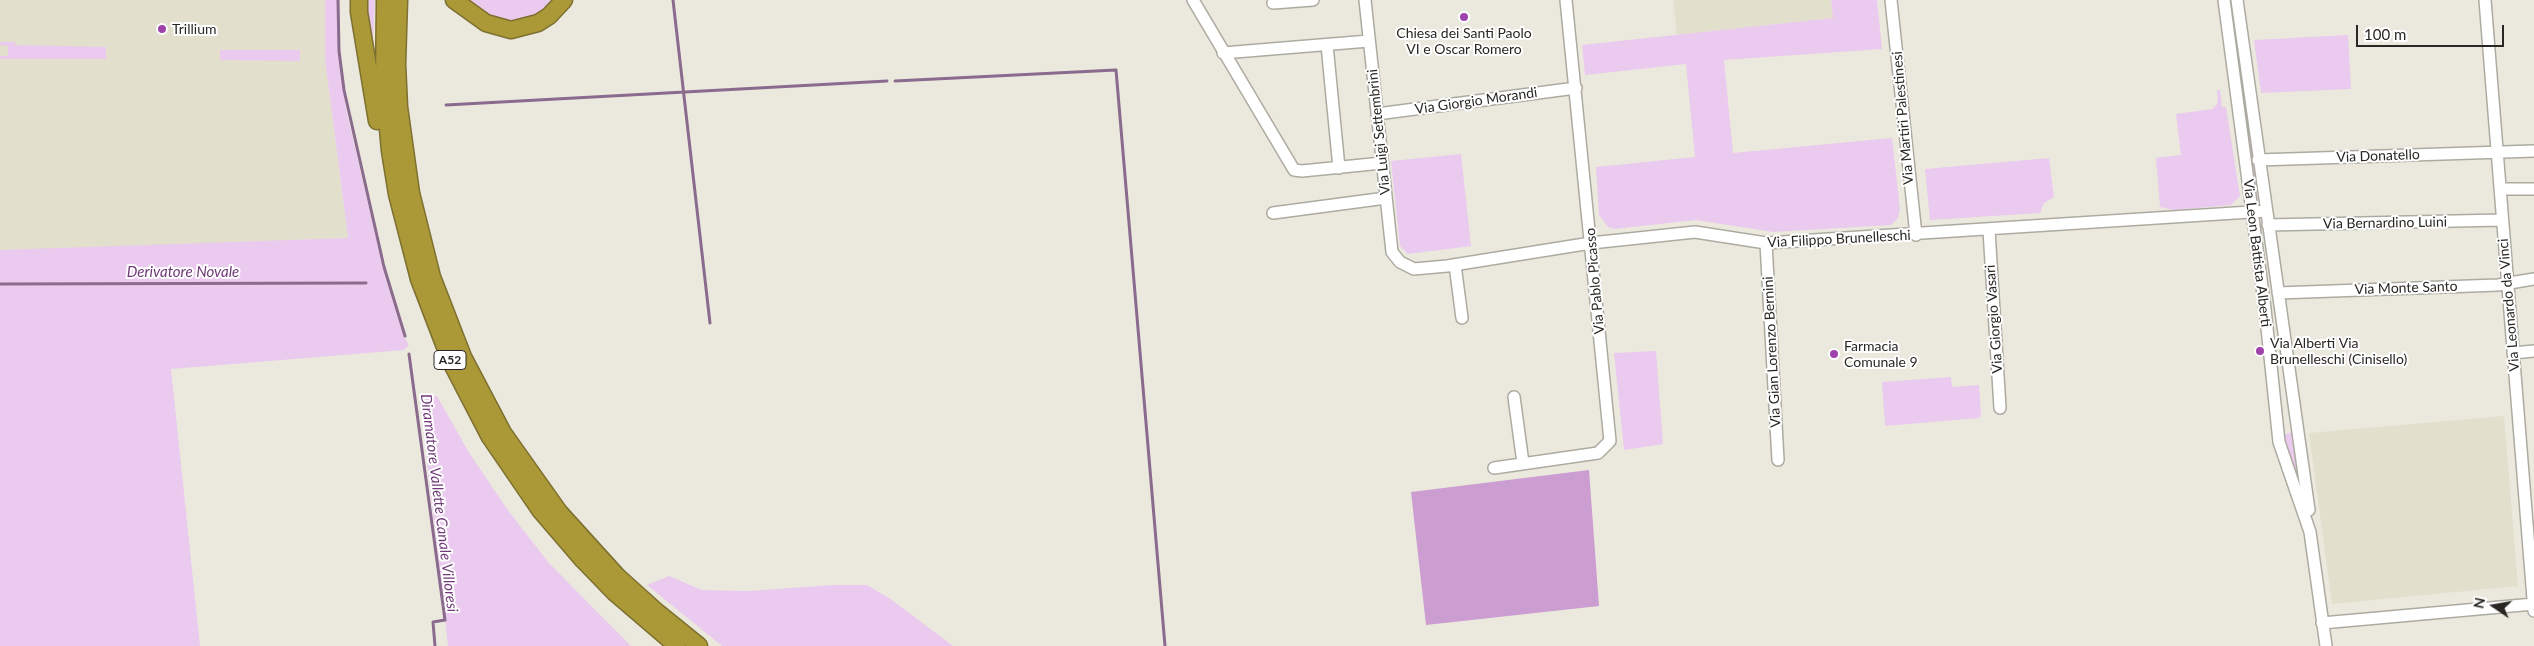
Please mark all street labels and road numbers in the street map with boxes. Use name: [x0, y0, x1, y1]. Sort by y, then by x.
street label: Via Martiri Palestinesi: [1889, 51, 1917, 185]
street label: Via Luigi Settembrini: [1364, 68, 1394, 196]
street label: Via Giorgio Morandi: [1414, 84, 1538, 118]
street label: Via Donatello: [2336, 146, 2420, 166]
street label: Via Leon Battista Alberti: [2240, 178, 2274, 328]
street label: Via Bernardino Luini: [2323, 214, 2447, 232]
street label: Via Pablo Picasso: [1582, 227, 1608, 335]
street label: Via Filippo Brunelleschi: [1767, 227, 1911, 251]
street label: Via Leonardo da Vinci: [2495, 238, 2523, 372]
street label: Via Giorgio Vasari: [1982, 264, 2006, 374]
street label: Via Gian Lorenzo Bernini: [1760, 276, 1784, 428]
street label: Via Monte Santo: [2354, 278, 2458, 298]
road number: A52: [434, 350, 466, 370]

